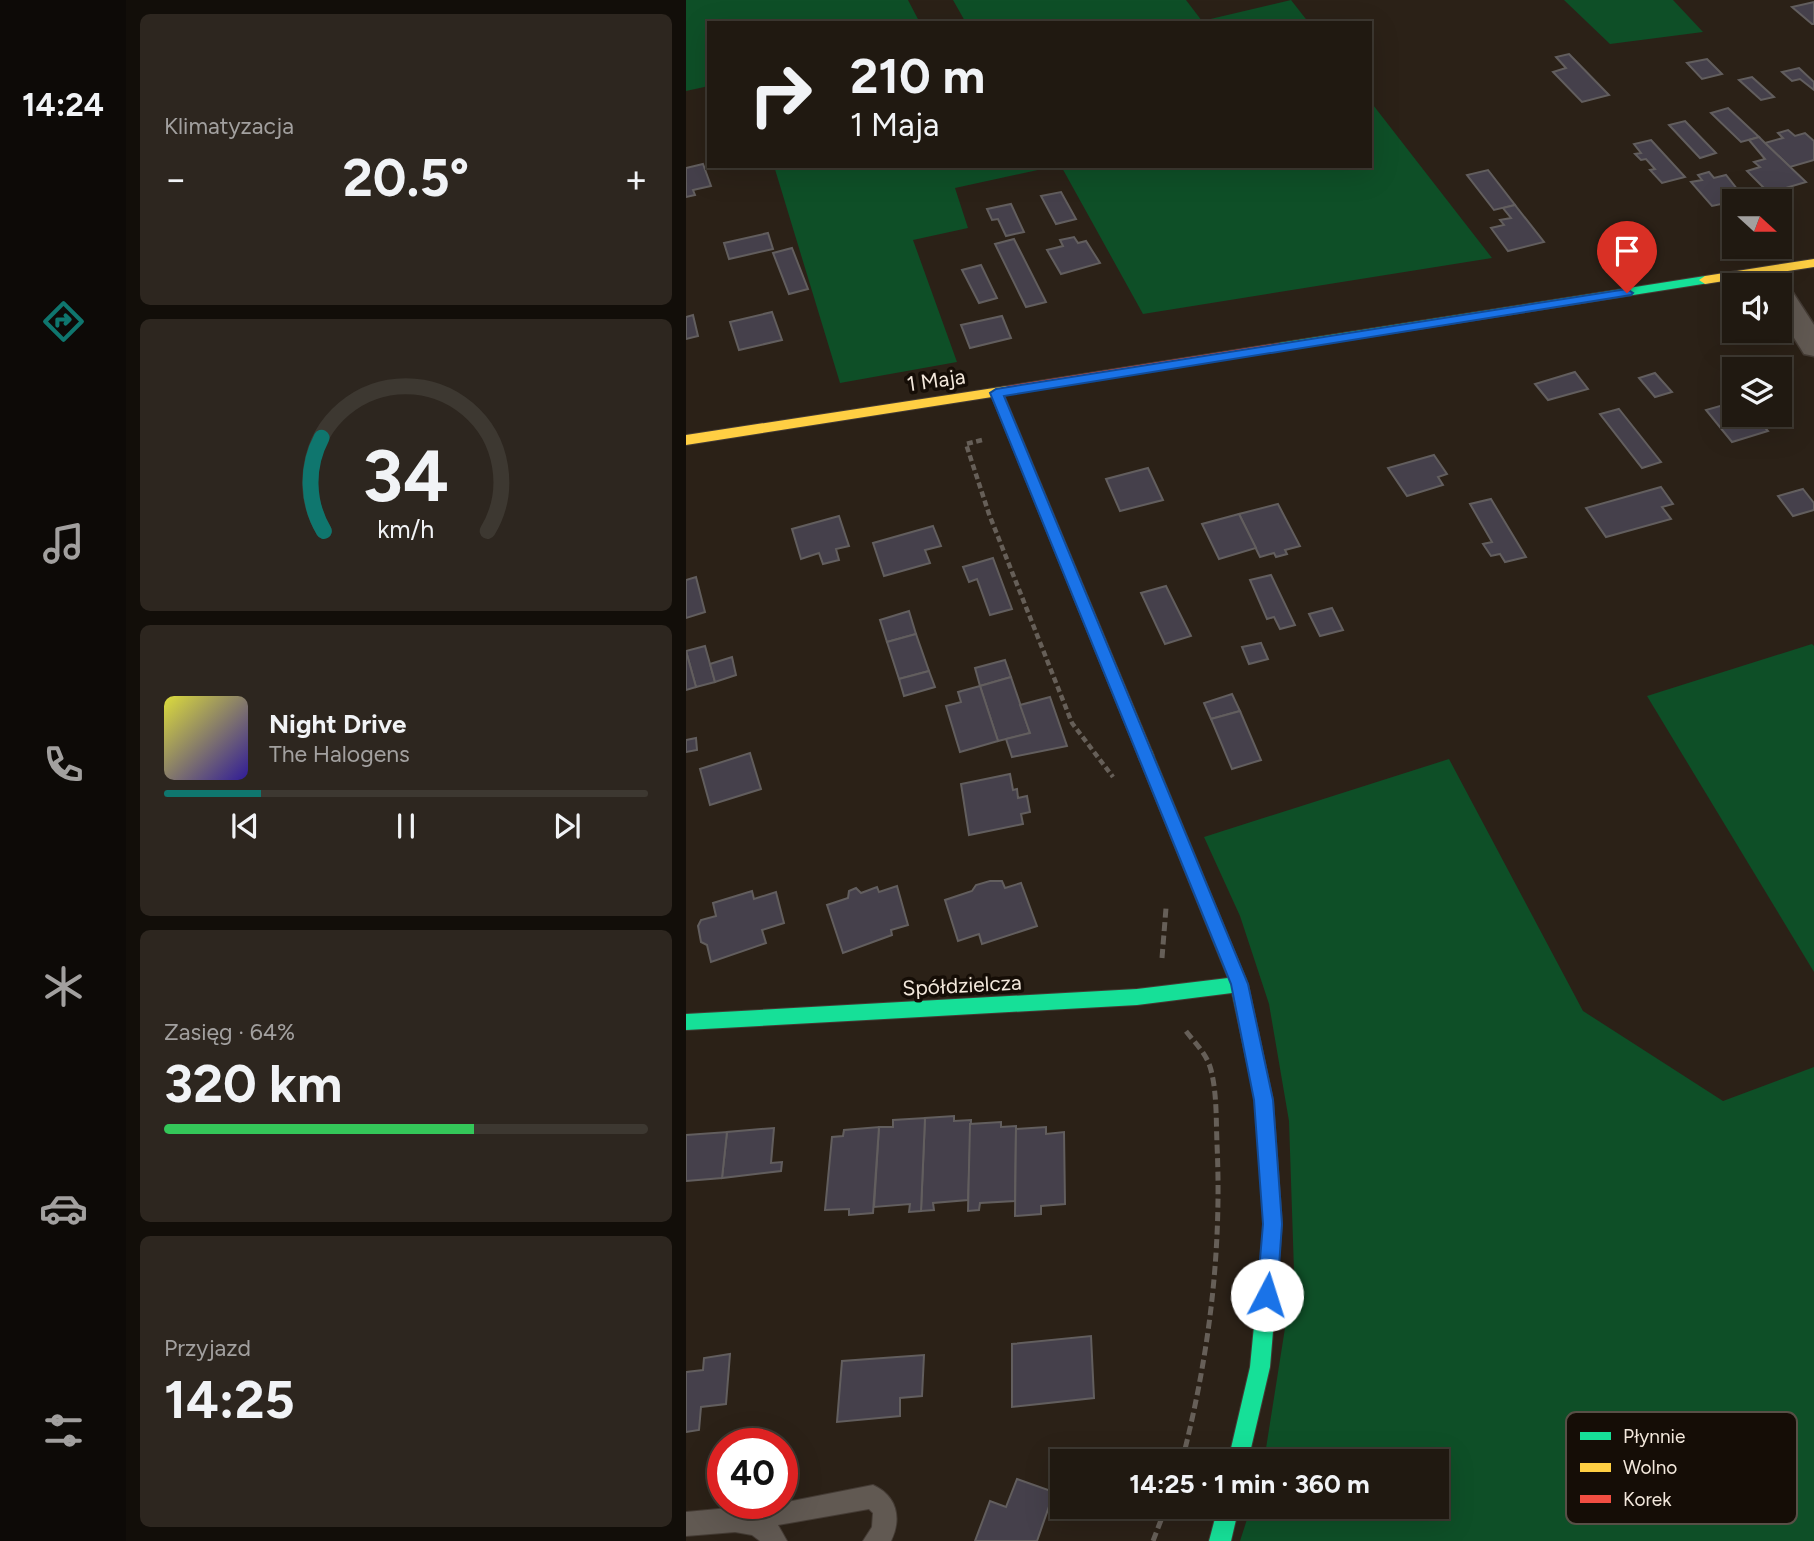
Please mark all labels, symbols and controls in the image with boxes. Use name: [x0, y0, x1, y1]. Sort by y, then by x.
text: 210 m: [850, 46, 985, 105]
icon: right: [735, 49, 826, 140]
text: 14:24: [22, 86, 104, 124]
text: 1 Maja: [850, 106, 939, 144]
text: Klimatyzacja: [164, 112, 294, 140]
text: 20.5°: [343, 147, 469, 209]
text: −: [164, 156, 188, 202]
text: +: [624, 156, 648, 202]
north arrow: [1722, 189, 1792, 259]
map controls: [1722, 189, 1792, 427]
pin: [1597, 221, 1657, 293]
icon: arrive: [1608, 232, 1646, 270]
button: sound: [1722, 273, 1792, 343]
icon: directions: [39, 297, 88, 346]
button: layers: [1722, 357, 1792, 427]
street label: 1 Maja: [905, 364, 967, 396]
text: 34: [363, 433, 449, 520]
text: km/h: [377, 514, 435, 544]
icon: music: [39, 519, 88, 568]
text: Night Drive: [269, 708, 406, 740]
icon: phone: [39, 740, 88, 789]
text: The Halogens: [269, 740, 410, 768]
icon: previous: [226, 807, 264, 845]
icon: pause: [387, 807, 425, 845]
icon: next: [548, 807, 586, 845]
icon: climate: [39, 962, 88, 1011]
street label: Spółdzielcza: [902, 969, 1022, 1001]
text: Zasięg · 64%: [164, 1018, 295, 1046]
text: 320 km: [164, 1053, 342, 1115]
icon: car: [39, 1184, 88, 1233]
position arrow: [1230, 1258, 1304, 1332]
text: Przyjazd: [164, 1334, 251, 1362]
text: 14:25: [164, 1369, 295, 1431]
icon: filters: [39, 1406, 88, 1455]
legend: [1566, 1412, 1797, 1524]
text: Płynnie: [1623, 1425, 1685, 1448]
speed limit sign: 40: [707, 1428, 798, 1519]
text: Wolno: [1623, 1456, 1677, 1479]
text: 14:25 · 1 min · 360 m: [1129, 1468, 1370, 1500]
text: Korek: [1623, 1488, 1672, 1511]

